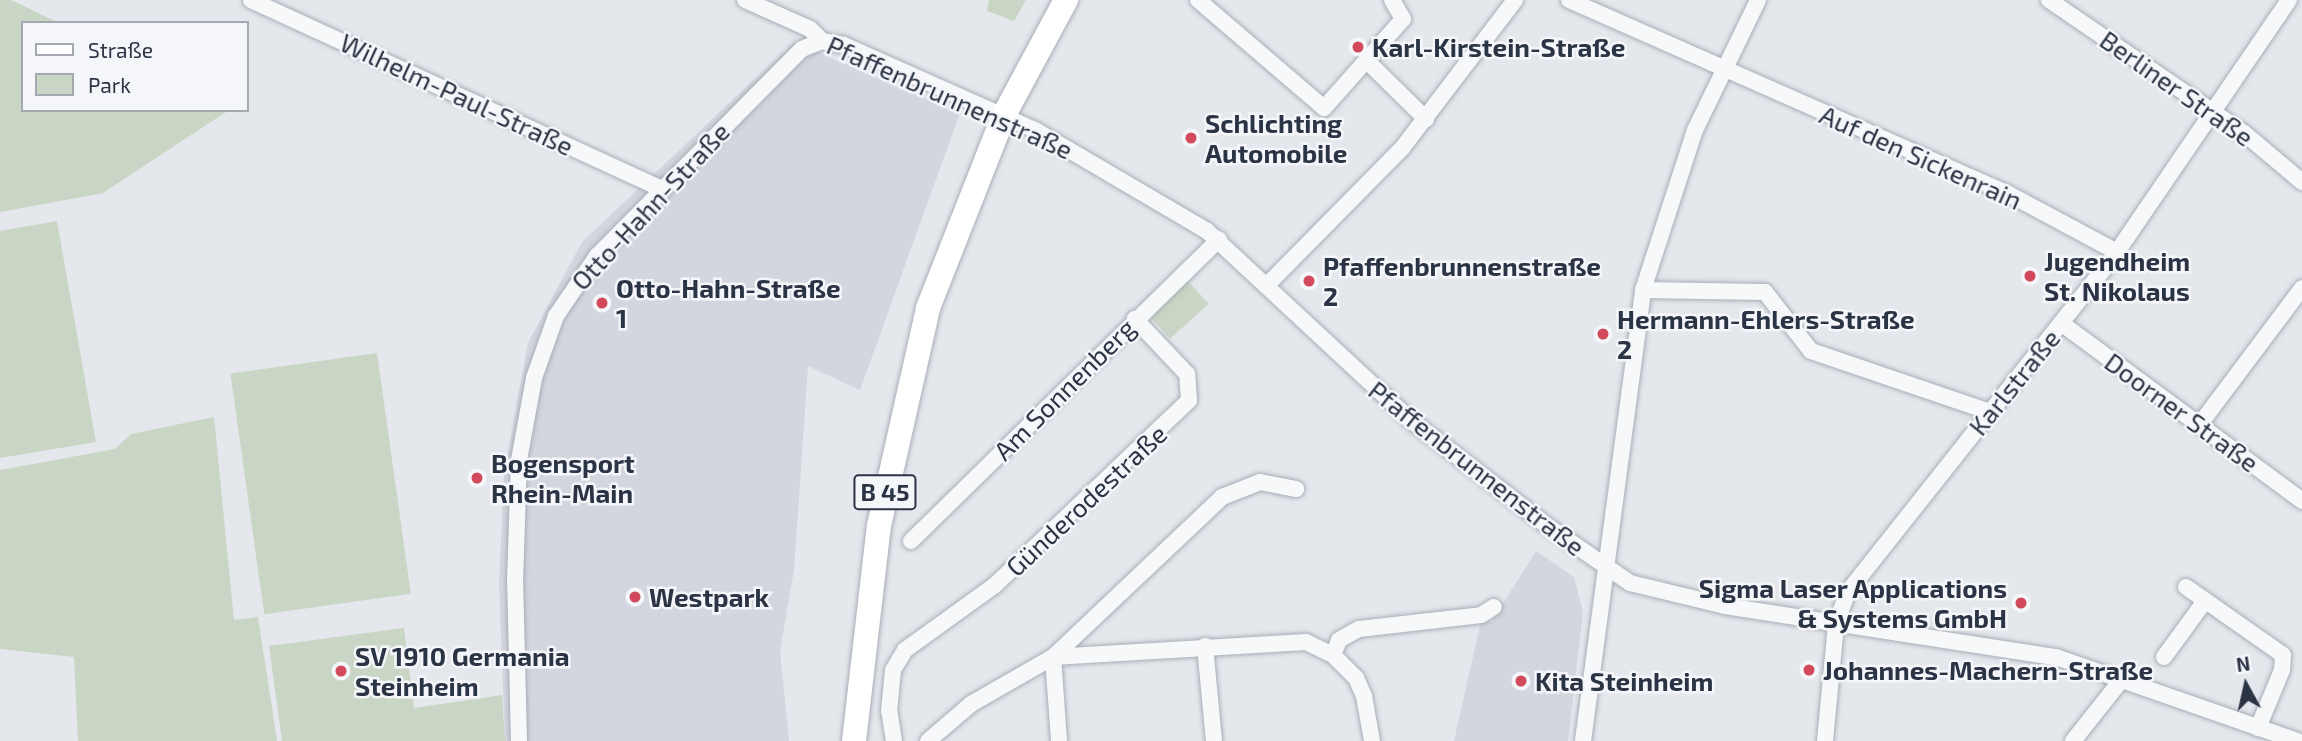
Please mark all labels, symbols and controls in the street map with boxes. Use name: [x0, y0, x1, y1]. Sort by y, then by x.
legend: [21, 21, 248, 112]
street label: Berliner Straße: [2094, 23, 2260, 153]
street label: Wilhelm-Paul-Straße: [336, 26, 578, 162]
street label: Pfaffenbrunnenstraße: [822, 29, 1078, 165]
place label: Karl-Kirstein-Straße: [1372, 31, 1625, 63]
text: Straße: [88, 37, 153, 62]
marker: Karl-Kirstein-Straße: [1350, 39, 1366, 55]
text: Park: [88, 72, 131, 97]
street label: Auf den Sickenrain: [1815, 98, 2027, 216]
place label: Schlichting Automobile: [1205, 107, 1347, 168]
street label: Otto-Hahn-Straße: [564, 116, 736, 296]
marker: Schlichting Automobile: [1183, 130, 1199, 146]
place label: Jugendheim St. Nikolaus: [2044, 245, 2190, 306]
place label: Pfaffenbrunnenstraße 2: [1323, 250, 1601, 312]
marker: Jugendheim St. Nikolaus: [2022, 268, 2038, 284]
place label: Otto-Hahn-Straße 1: [616, 272, 841, 334]
marker: Pfaffenbrunnenstraße 2: [1301, 273, 1317, 289]
marker: Otto-Hahn-Straße 1: [594, 295, 610, 311]
place label: Hermann-Ehlers-Straße 2: [1617, 303, 1915, 364]
street label: Am Sonnenberg: [987, 312, 1141, 466]
street label: Karlstraße: [1962, 323, 2066, 441]
marker: Hermann-Ehlers-Straße 2: [1595, 326, 1611, 342]
street label: Doorner Straße: [2099, 346, 2265, 478]
street label: Pfaffenbrunnenstraße: [1363, 374, 1591, 562]
street label: Günderodestraße: [999, 418, 1173, 582]
place label: Bogensport Rhein-Main: [491, 447, 635, 508]
marker: Bogensport Rhein-Main: [469, 470, 485, 486]
road number: B 45: [852, 472, 918, 512]
place label: Sigma Laser Applications & Systems GmbH: [1698, 572, 2007, 634]
place label: Westpark: [649, 581, 769, 613]
marker: Westpark: [627, 589, 643, 605]
marker: Sigma Laser Applications & Systems GmbH: [2013, 595, 2029, 611]
place label: SV 1910 Germania Steinheim: [355, 640, 570, 702]
north arrow: [2211, 650, 2281, 720]
text: N: [2235, 651, 2251, 676]
place label: Johannes-Machern-Straße: [1823, 654, 2153, 686]
marker: Johannes-Machern-Straße: [1801, 662, 1817, 678]
marker: SV 1910 Germania Steinheim: [333, 663, 349, 679]
place label: Kita Steinheim: [1535, 665, 1713, 697]
marker: Kita Steinheim: [1513, 673, 1529, 689]

